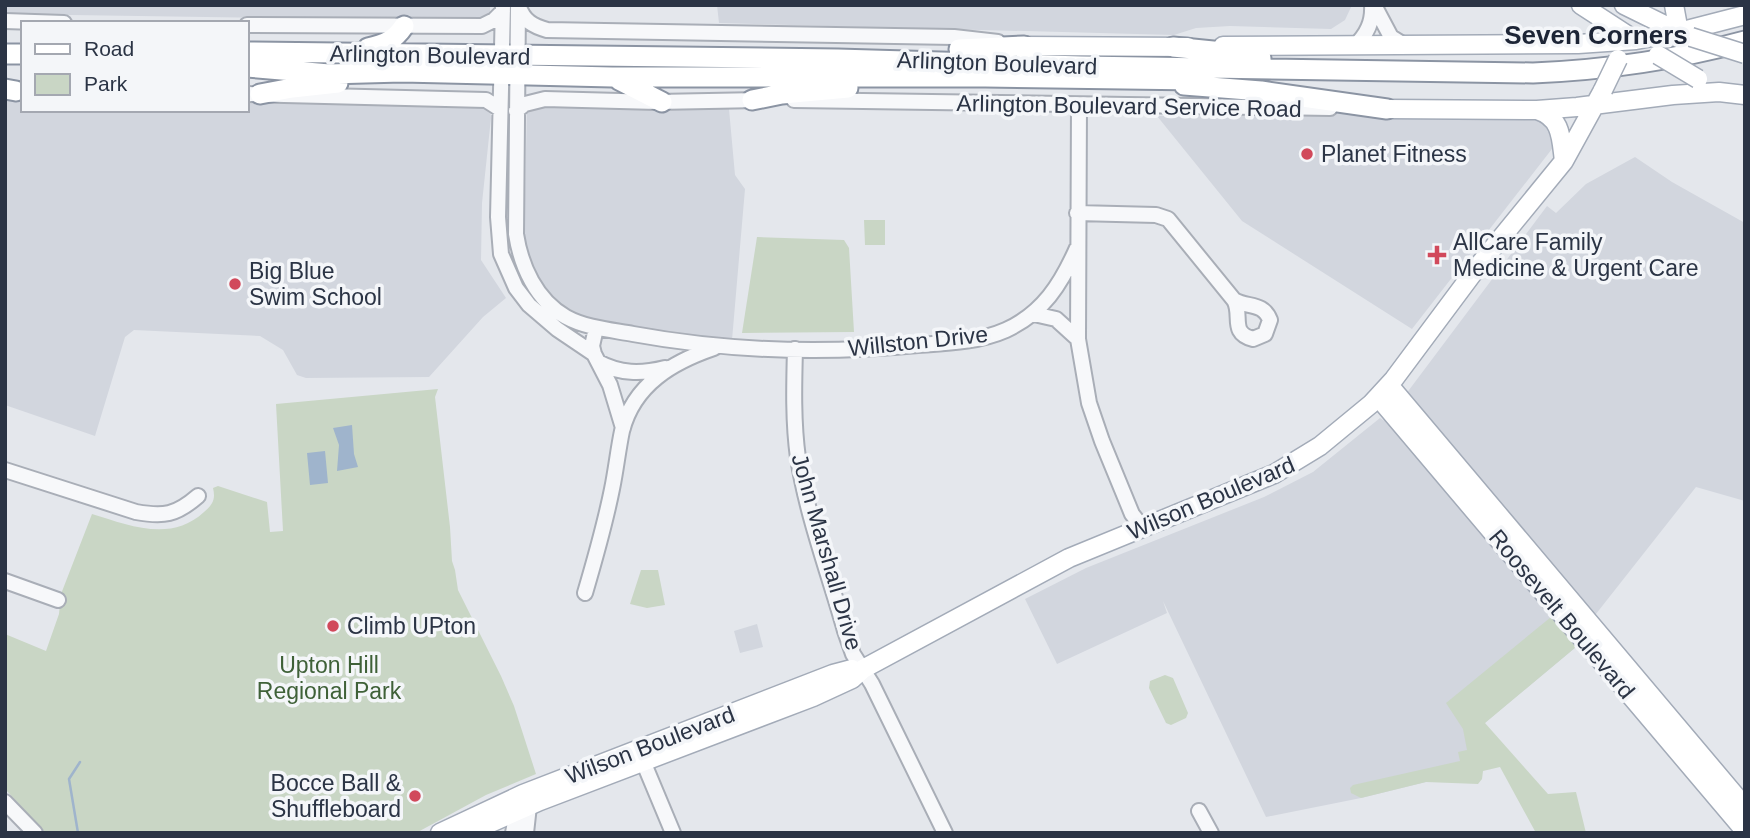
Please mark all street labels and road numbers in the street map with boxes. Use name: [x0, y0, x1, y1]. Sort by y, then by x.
street label: Arlington Boulevard: [329, 40, 531, 70]
street label: Arlington Boulevard: [896, 47, 1098, 79]
street label: Arlington Boulevard Service Road: [956, 90, 1302, 122]
street label: Willston Drive: [847, 321, 989, 361]
street label: John Marshall Drive: [786, 451, 868, 653]
street label: Wilson Boulevard: [1124, 451, 1298, 545]
street label: Roosevelt Boulevard: [1484, 524, 1640, 704]
street label: Wilson Boulevard: [562, 701, 738, 789]

